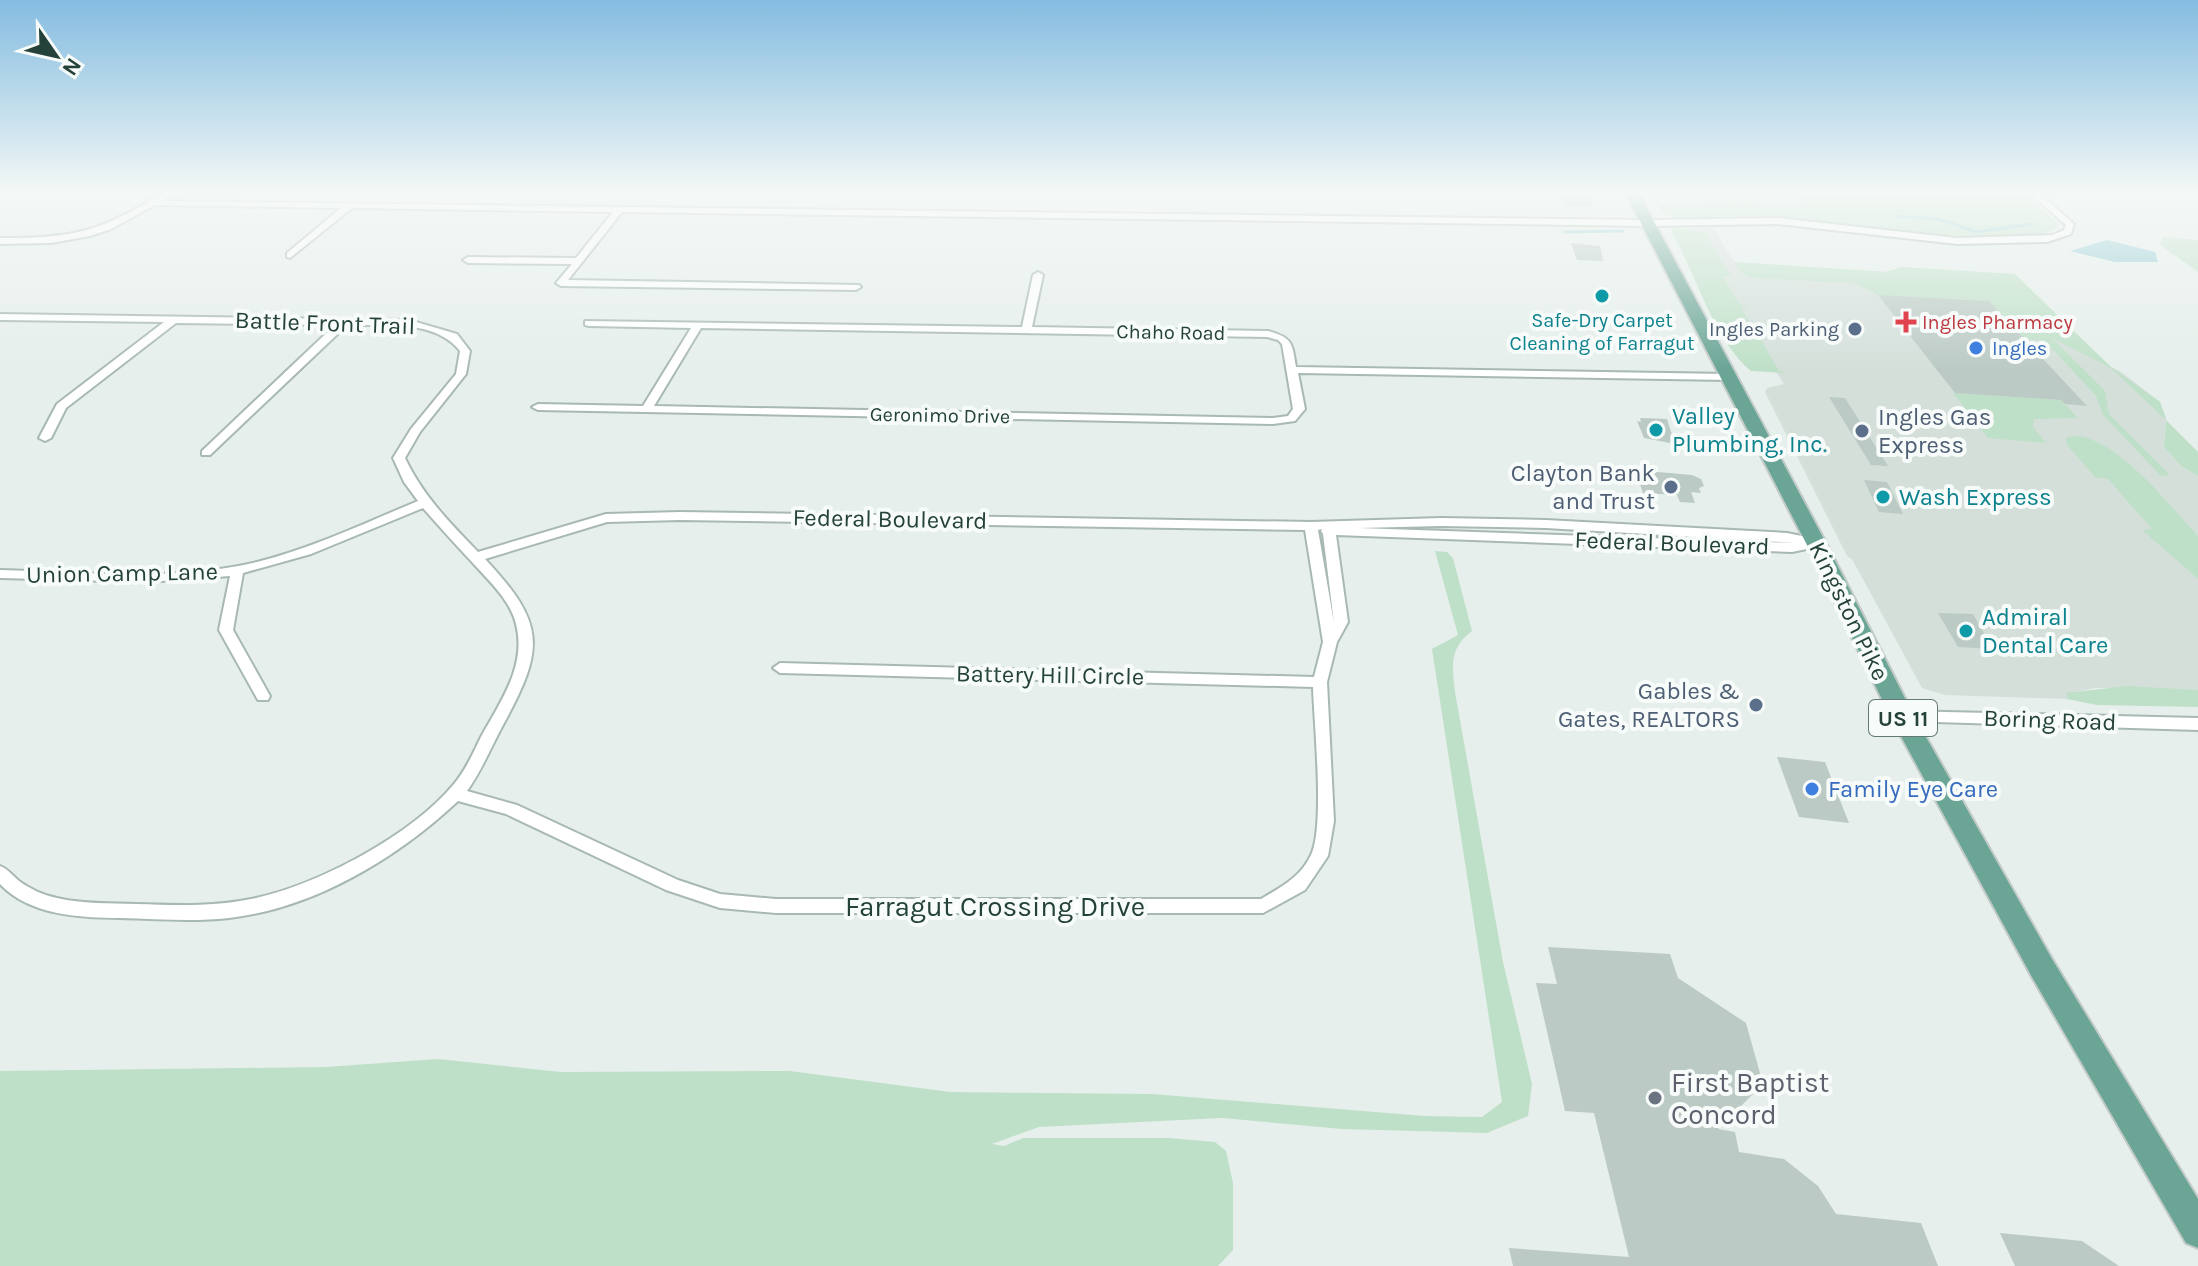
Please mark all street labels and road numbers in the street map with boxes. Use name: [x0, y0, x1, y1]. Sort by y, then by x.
street label: Battle Front Trail: [234, 306, 416, 340]
street label: Chaho Road: [1116, 320, 1226, 345]
street label: Geronimo Drive: [870, 403, 1010, 428]
street label: Federal Boulevard: [792, 503, 988, 535]
street label: Federal Boulevard: [1574, 526, 1770, 560]
street label: Kingston Pike: [1803, 537, 1895, 685]
street label: Union Camp Lane: [26, 557, 218, 589]
street label: Battery Hill Circle: [956, 659, 1144, 691]
road number: US 11: [1869, 700, 1937, 736]
street label: Boring Road: [1983, 704, 2117, 736]
street label: Farragut Crossing Drive: [845, 890, 1145, 923]

